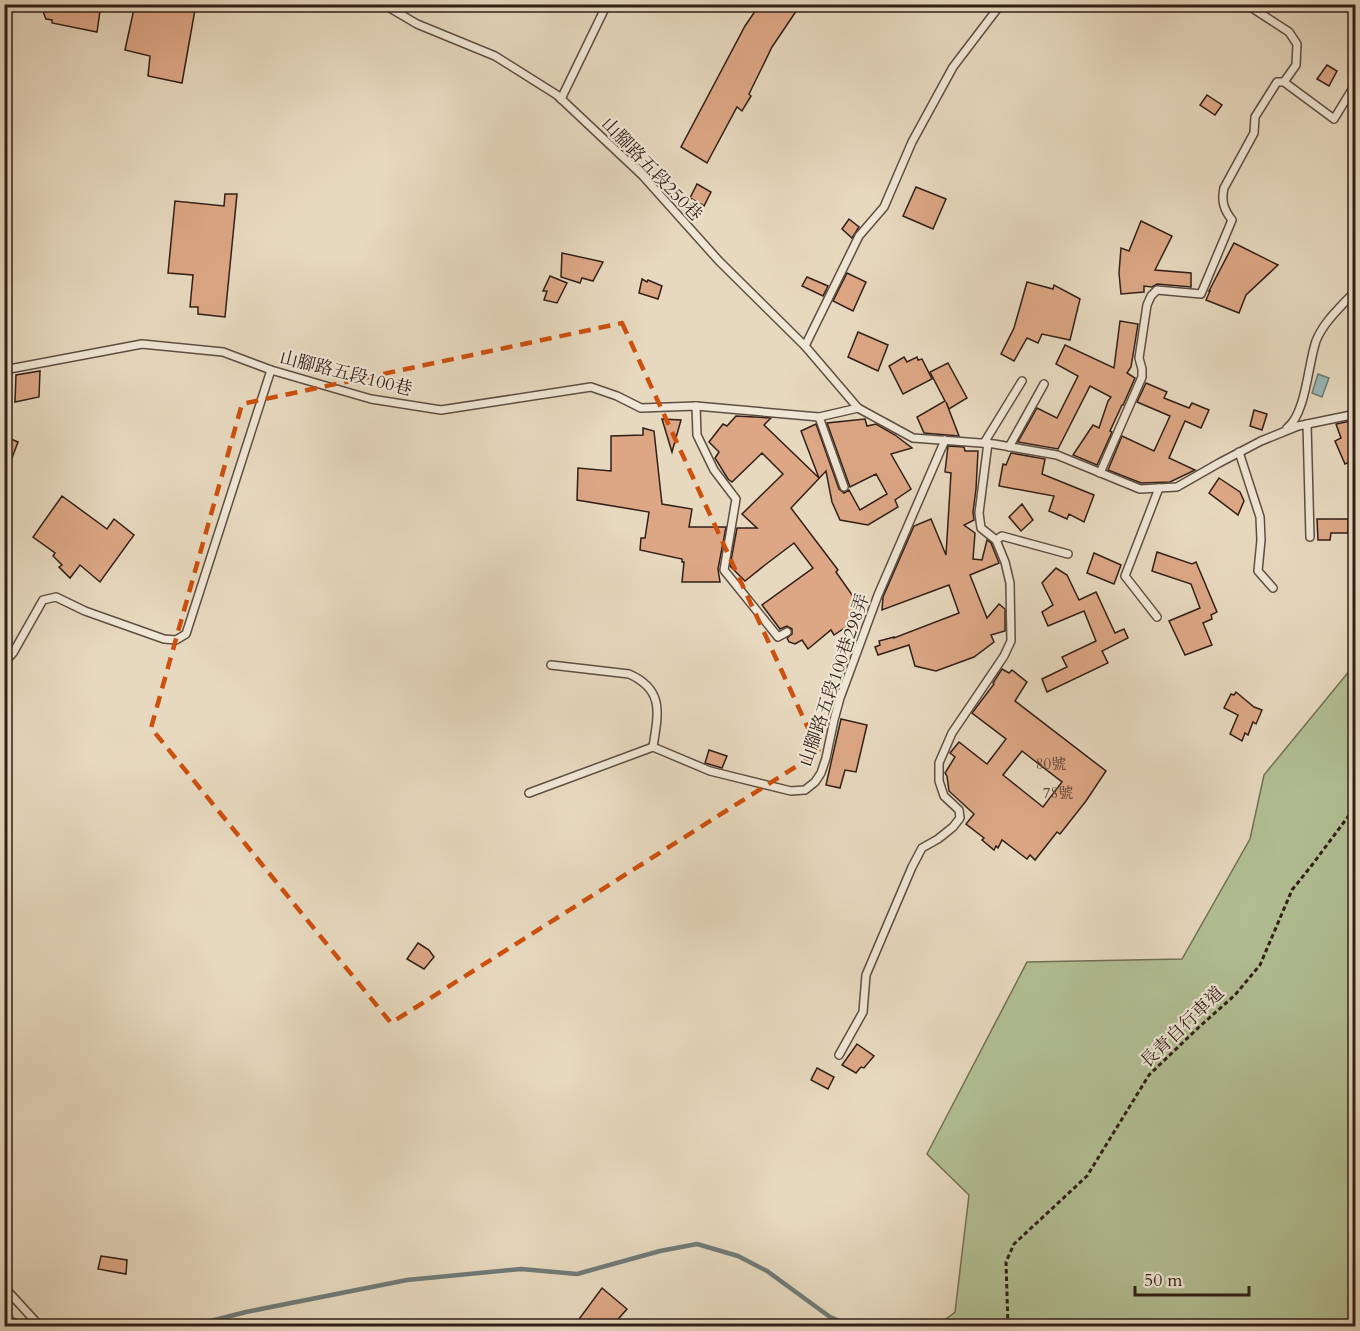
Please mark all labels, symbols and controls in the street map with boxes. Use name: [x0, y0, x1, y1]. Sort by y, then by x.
street label: 山腳路五段250巷: [596, 112, 708, 227]
street label: 山腳路五段100巷: [277, 345, 415, 402]
street label: 山腳路五段100巷298弄: [793, 590, 876, 770]
house number: 80號: [1036, 754, 1066, 774]
house number: 78號: [1043, 783, 1073, 803]
street label: 長青自行車道: [1135, 981, 1230, 1074]
scale bar: [1135, 1259, 1249, 1297]
text: 50 m: [1144, 1268, 1183, 1293]

